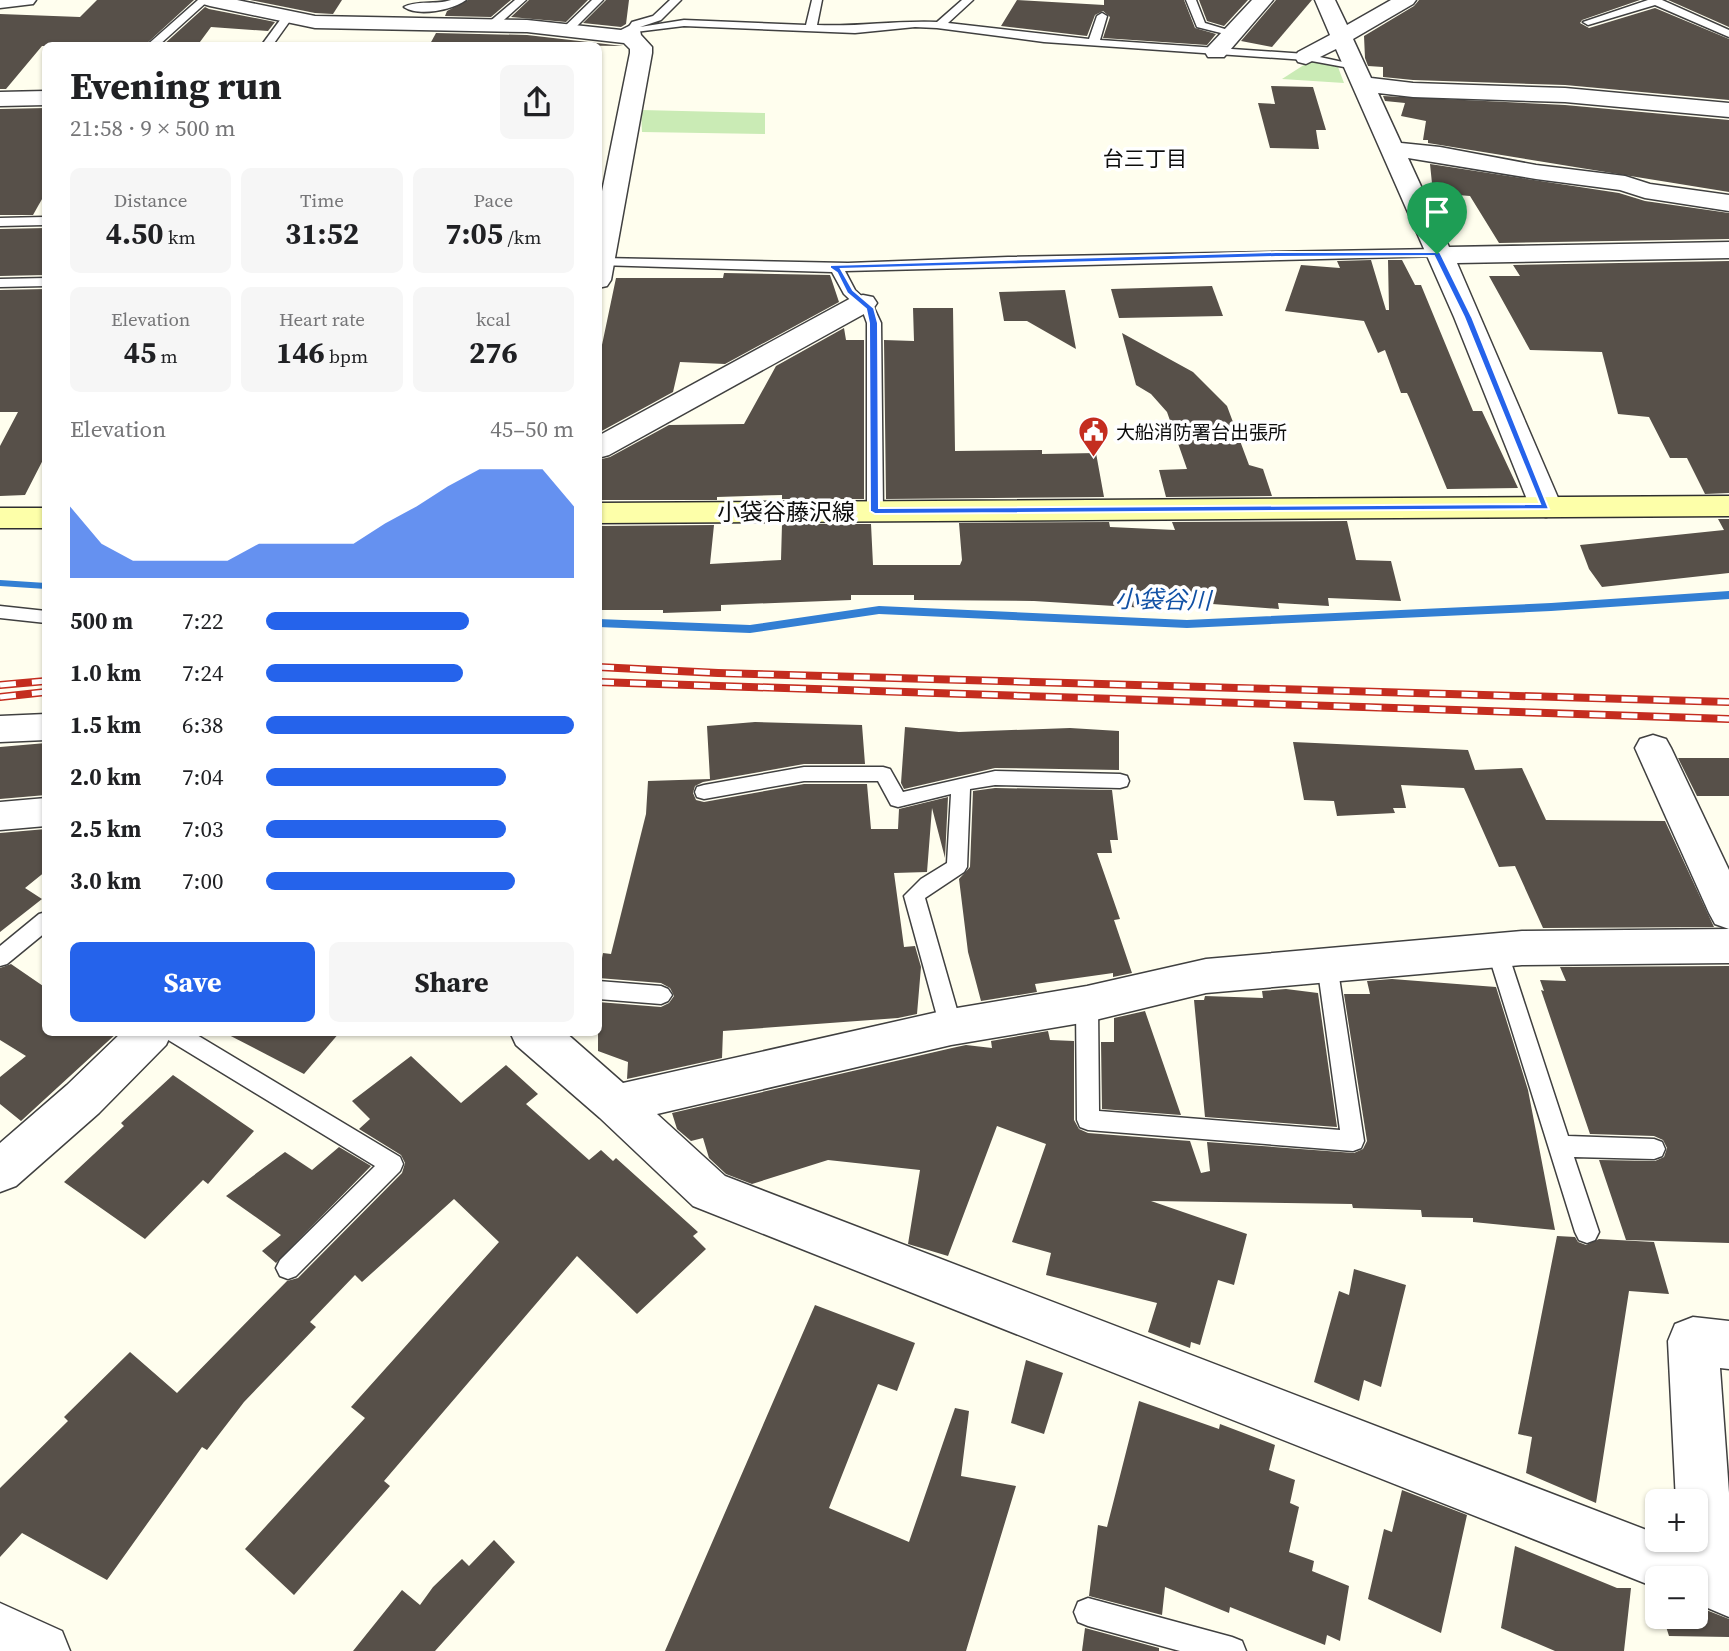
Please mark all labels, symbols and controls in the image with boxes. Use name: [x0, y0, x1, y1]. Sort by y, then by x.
text: Evening run: [70, 60, 282, 112]
button: share: [500, 65, 574, 139]
text: 21:58 · 9 × 500 m: [70, 112, 236, 144]
district label: 台三丁目: [1103, 144, 1187, 173]
pin: [1407, 182, 1467, 254]
text: Distance: [114, 187, 187, 213]
text: Time: [300, 187, 344, 213]
text: Pace: [473, 187, 513, 213]
icon: arrive: [1418, 193, 1456, 231]
text: 4.50: [106, 213, 164, 254]
text: 31:52: [285, 213, 359, 254]
text: 7:05: [445, 213, 503, 254]
text: km: [164, 224, 196, 250]
text: /km: [503, 224, 541, 250]
text: Elevation: [111, 306, 190, 332]
text: Heart rate: [279, 306, 365, 332]
text: kcal: [476, 306, 511, 332]
text: 45: [124, 332, 156, 373]
text: 146: [276, 332, 325, 373]
text: 276: [469, 332, 518, 373]
text: m: [156, 343, 178, 369]
text: bpm: [325, 343, 368, 369]
text: Elevation: [70, 413, 166, 445]
text: 45–50 m: [490, 413, 574, 445]
public building icon: 大船消防署台出張所: [1076, 415, 1110, 459]
place label: 大船消防署台出張所: [1116, 419, 1287, 445]
street label: 小袋谷藤沢線: [717, 496, 855, 528]
water label: 小袋谷川: [1115, 582, 1214, 617]
text: 500 m: [70, 605, 133, 637]
text: 7:22: [182, 605, 223, 637]
text: 1.0 km: [70, 657, 141, 689]
text: 7:24: [182, 657, 223, 689]
text: 1.5 km: [70, 709, 141, 741]
text: 6:38: [182, 709, 223, 741]
text: 2.0 km: [70, 761, 141, 793]
text: 7:04: [182, 761, 223, 793]
text: 2.5 km: [70, 813, 141, 845]
text: 7:03: [182, 813, 223, 845]
text: 3.0 km: [70, 865, 141, 897]
text: 7:00: [182, 865, 223, 897]
button: Save: [70, 942, 315, 1022]
button: Share: [329, 942, 574, 1022]
map controls: [1645, 1489, 1708, 1629]
button: +: [1645, 1489, 1708, 1552]
button: −: [1645, 1566, 1708, 1629]

